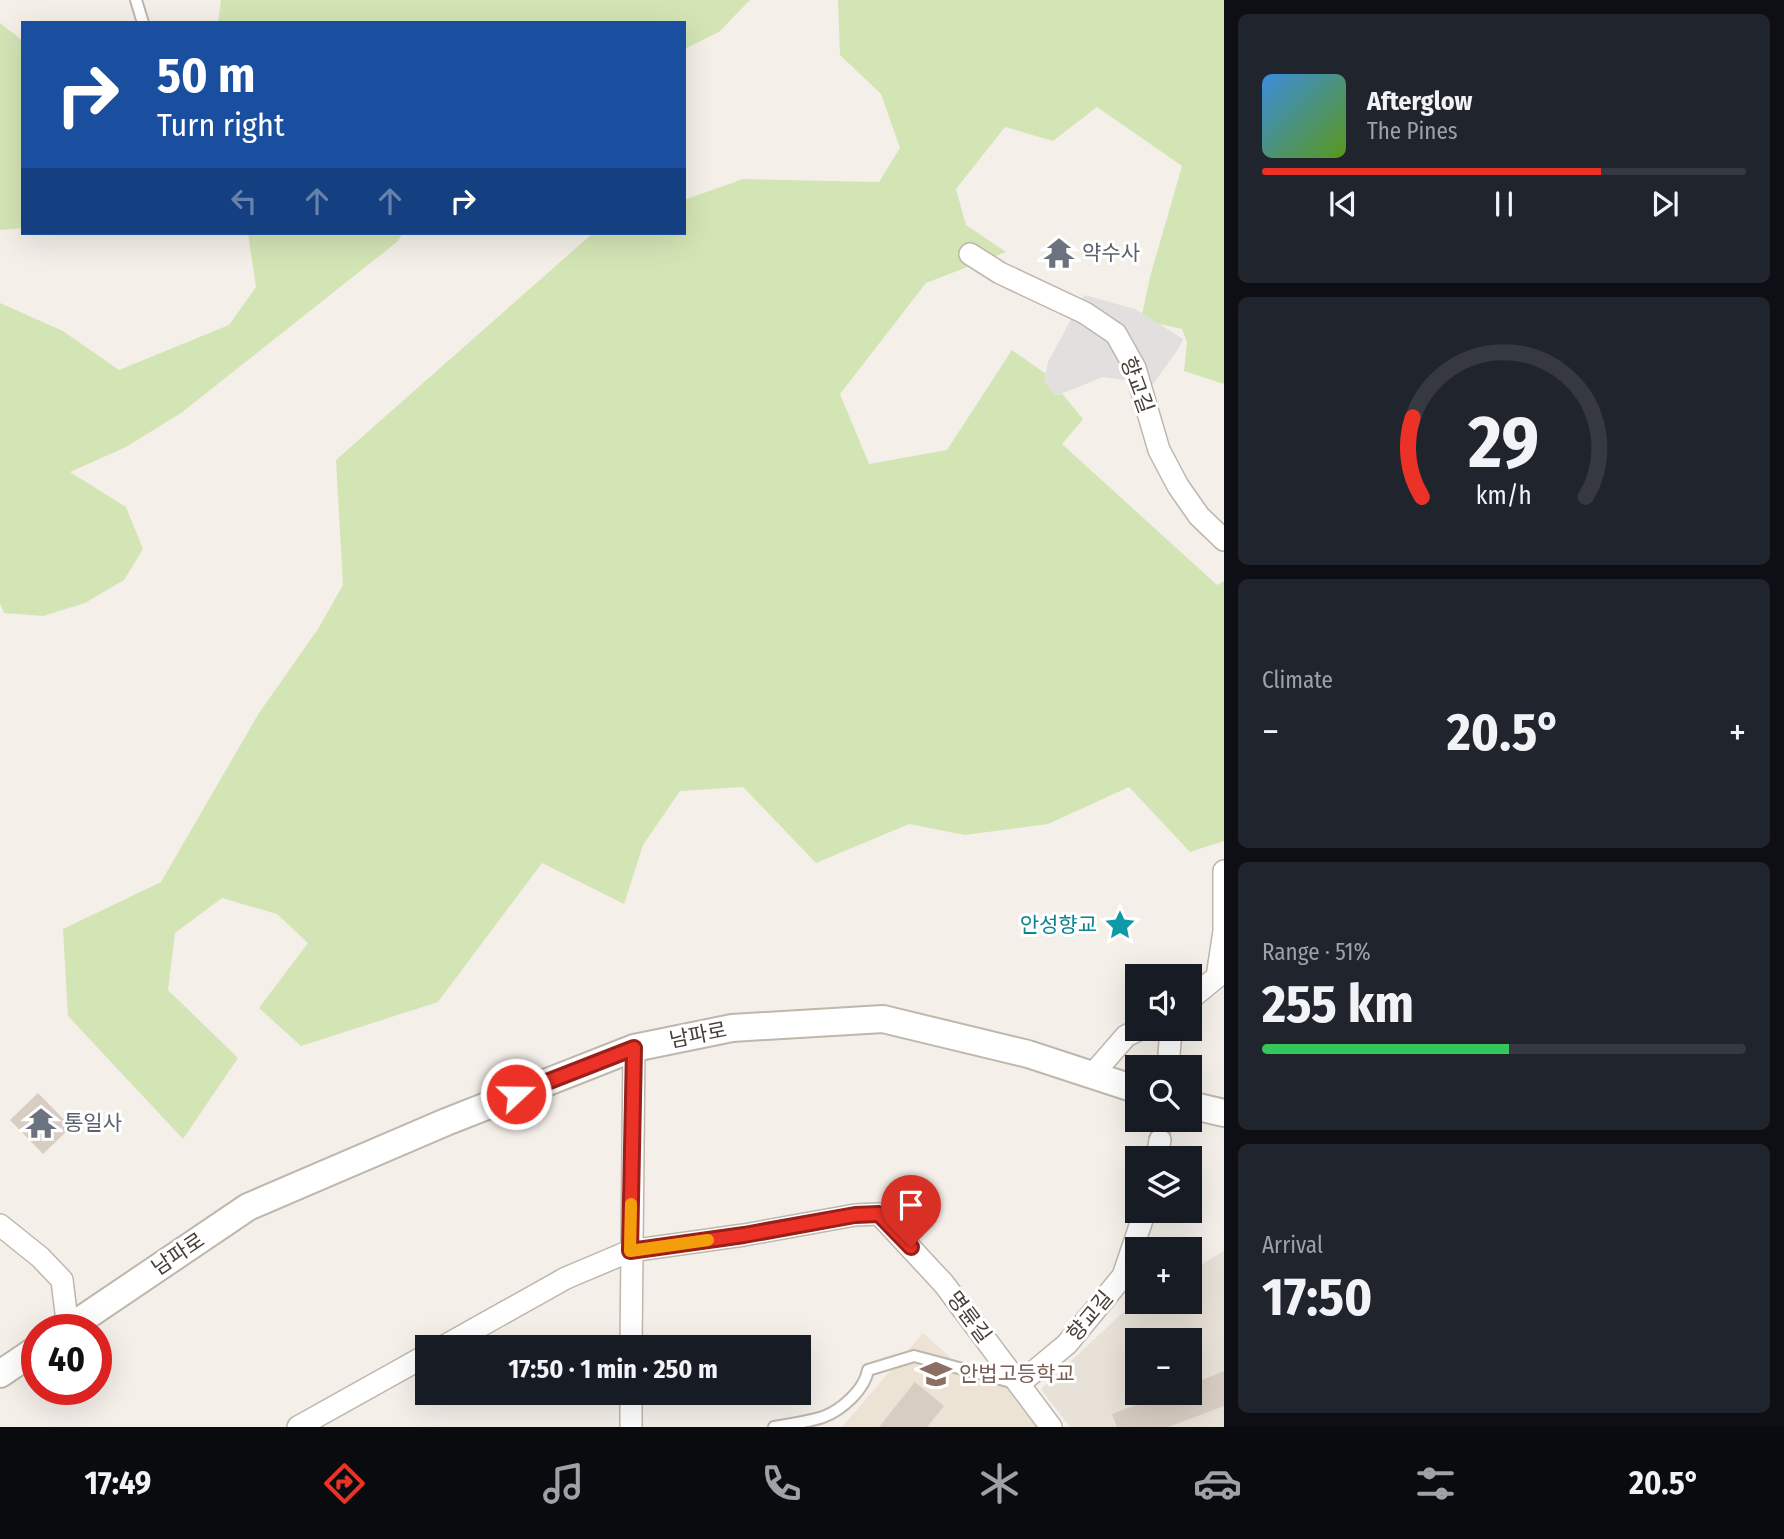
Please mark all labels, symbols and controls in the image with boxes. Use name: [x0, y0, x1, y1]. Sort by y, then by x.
text: 50 m: [157, 46, 255, 105]
icon: right: [42, 49, 133, 140]
text: Afterglow: [1367, 86, 1472, 117]
text: Turn right: [157, 106, 284, 144]
text: The Pines: [1367, 117, 1458, 145]
icon: left: [225, 182, 263, 220]
icon: ahead: [298, 182, 336, 220]
icon: ahead: [371, 182, 409, 220]
icon: right: [444, 182, 482, 220]
icon: previous: [1324, 185, 1362, 223]
icon: pause: [1485, 185, 1523, 223]
icon: next: [1646, 185, 1684, 223]
temple icon: 약수사: [1042, 236, 1076, 270]
place label: 약수사: [1082, 240, 1140, 266]
street label: 향교길: [1115, 353, 1159, 417]
text: 29: [1468, 399, 1539, 486]
text: km/h: [1476, 481, 1532, 511]
text: Climate: [1262, 666, 1333, 694]
text: 20.5°: [1447, 701, 1561, 764]
text: −: [1262, 709, 1279, 755]
text: +: [1729, 709, 1746, 755]
place icon: 안성향교: [1103, 908, 1137, 942]
place label: 안성향교: [1020, 912, 1097, 938]
text: Range · 51%: [1262, 938, 1371, 966]
map controls: [1125, 964, 1202, 1405]
button: sound: [1125, 964, 1202, 1041]
text: 255 km: [1262, 973, 1414, 1036]
street label: 남파로: [667, 1017, 729, 1053]
button: search: [1125, 1055, 1202, 1132]
position arrow: [479, 1057, 553, 1131]
temple icon: 통일사: [24, 1106, 58, 1140]
place label: 통일사: [64, 1110, 122, 1136]
button: layers: [1125, 1146, 1202, 1223]
pin: [881, 1175, 941, 1247]
icon: arrive: [892, 1186, 930, 1224]
street label: 남파로: [147, 1227, 209, 1281]
text: Arrival: [1262, 1231, 1323, 1259]
button: +: [1125, 1237, 1202, 1314]
text: 17:50: [1262, 1266, 1372, 1329]
street label: 향교길: [1061, 1285, 1119, 1347]
street label: 명륜길: [941, 1286, 997, 1348]
speed limit sign: 40: [21, 1314, 112, 1405]
button: −: [1125, 1328, 1202, 1405]
text: 17:50 · 1 min · 250 m: [508, 1354, 718, 1385]
school or university icon: 안법고등학교: [919, 1357, 953, 1391]
place label: 안법고등학교: [959, 1361, 1075, 1387]
icon: directions: [320, 1459, 369, 1508]
icon: music: [539, 1459, 588, 1508]
icon: phone: [757, 1459, 806, 1508]
icon: climate: [975, 1459, 1024, 1508]
icon: car: [1193, 1459, 1242, 1508]
icon: filters: [1411, 1459, 1460, 1508]
text: 17:49: [85, 1464, 151, 1502]
text: 20.5°: [1629, 1464, 1699, 1502]

